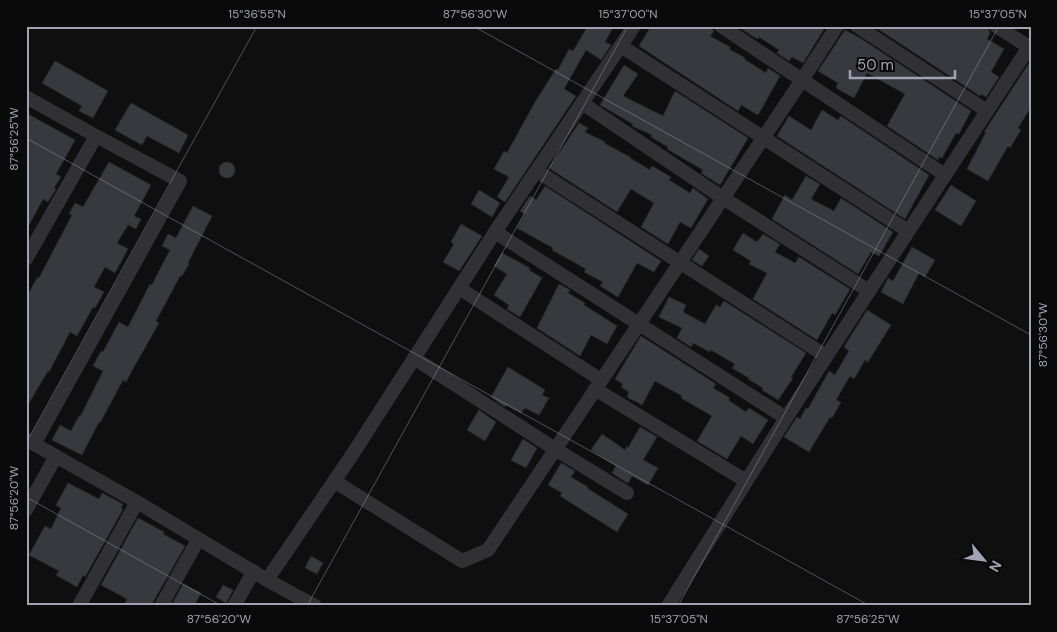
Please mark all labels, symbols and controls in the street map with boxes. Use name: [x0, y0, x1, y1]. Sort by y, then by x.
text: 15°36'55"N: [228, 6, 286, 22]
text: 87°56'30"W: [443, 6, 508, 22]
text: 15°37'00"N: [599, 6, 657, 22]
text: 15°37'05"N: [969, 6, 1027, 22]
scale bar: [850, 48, 954, 80]
text: 50 m: [857, 55, 894, 75]
text: 87°56'25"W: [6, 107, 22, 171]
text: 87°56'30"W: [1035, 302, 1051, 367]
text: 87°56'20"W: [6, 465, 22, 530]
north arrow: [960, 534, 1010, 584]
text: N: [985, 557, 1006, 575]
text: 87°56'20"W: [187, 611, 252, 627]
text: 15°37'05"N: [650, 611, 708, 627]
text: 87°56'25"W: [836, 611, 900, 627]

